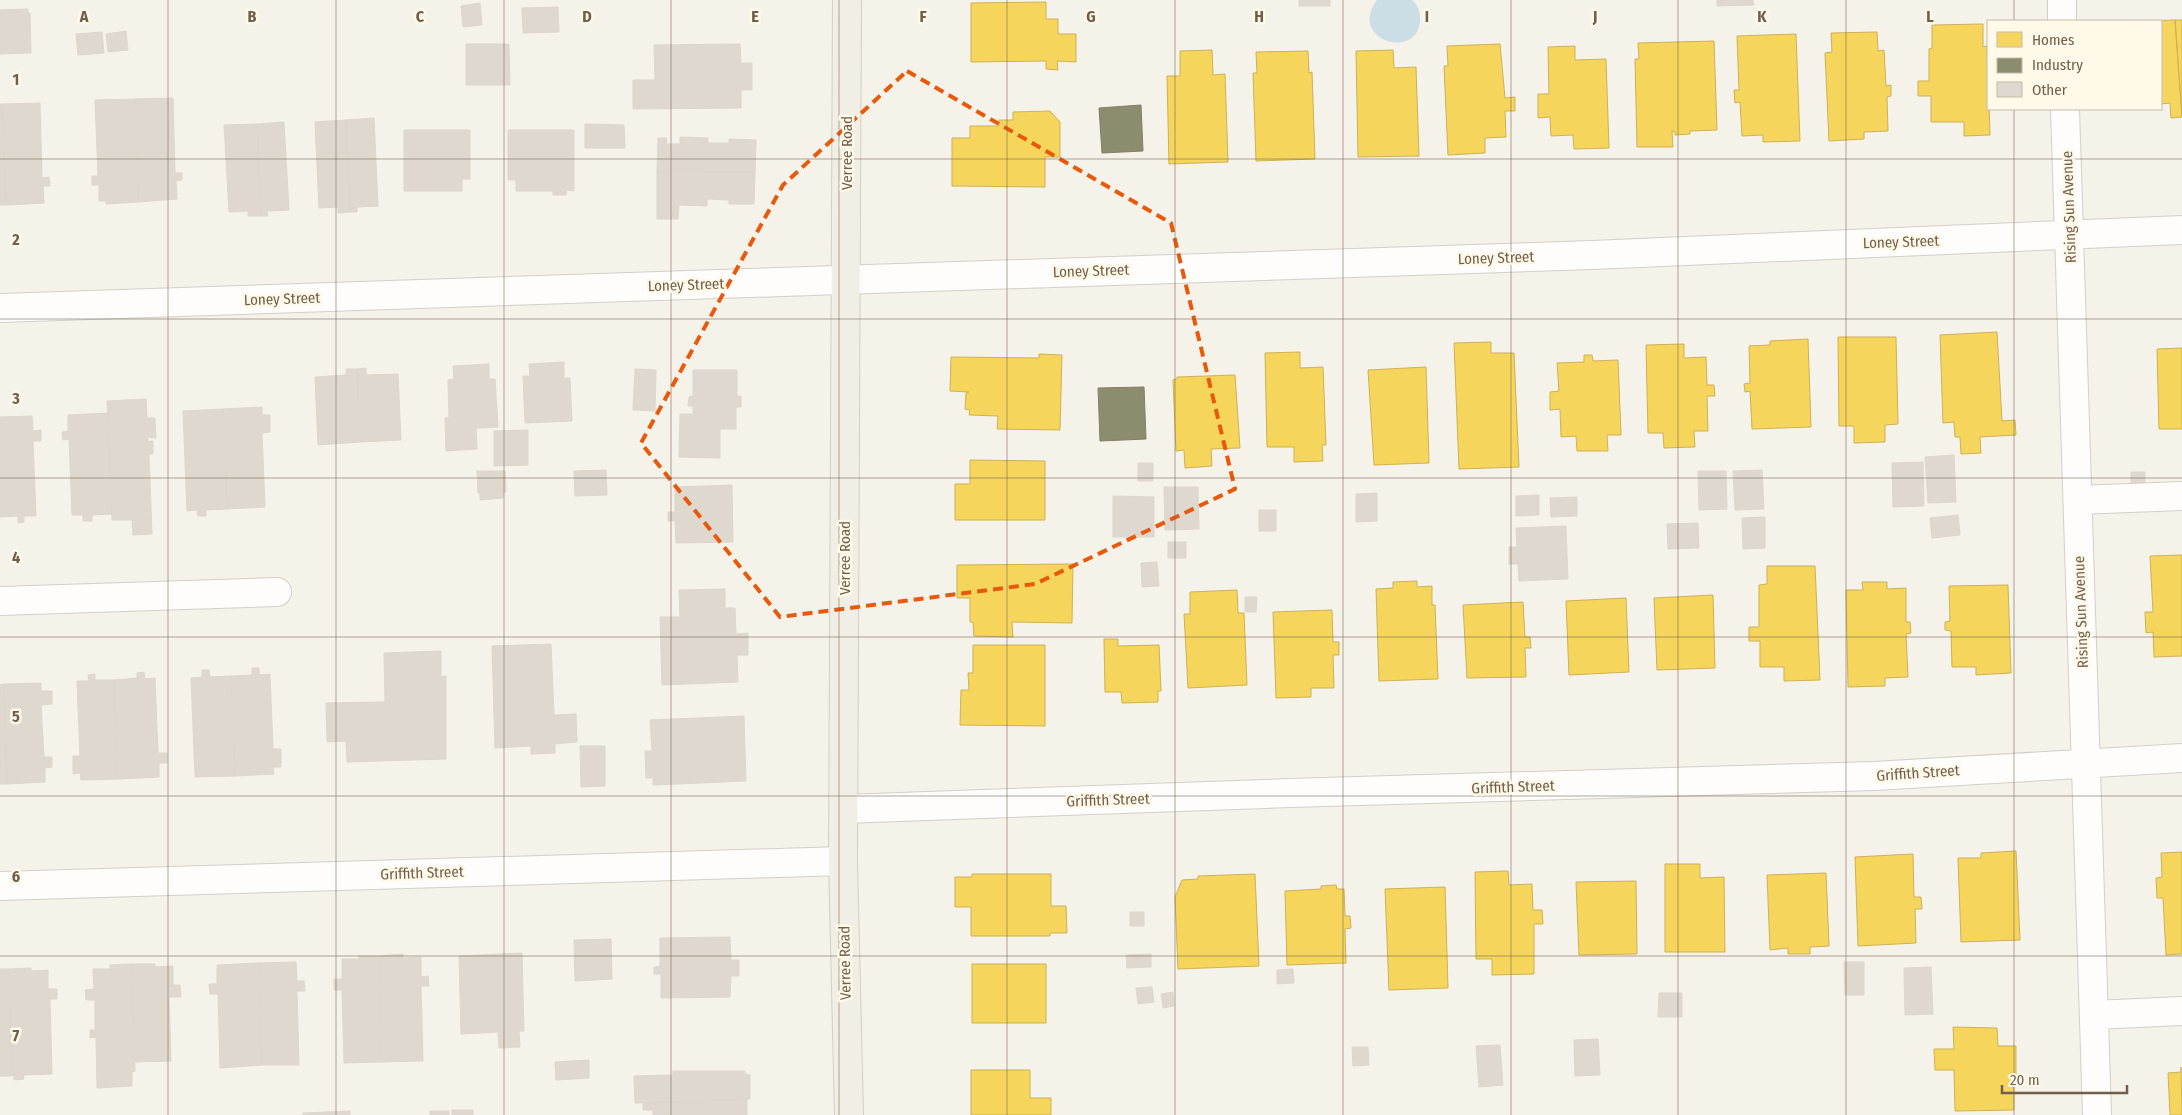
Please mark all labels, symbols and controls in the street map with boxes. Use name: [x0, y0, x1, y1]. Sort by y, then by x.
text: A: [79, 7, 89, 26]
text: B: [248, 7, 257, 26]
text: C: [416, 7, 425, 26]
text: D: [582, 7, 592, 26]
text: E: [751, 7, 759, 26]
text: F: [919, 7, 927, 26]
text: G: [1086, 7, 1096, 26]
text: H: [1254, 7, 1264, 26]
text: I: [1425, 7, 1429, 26]
text: J: [1592, 7, 1597, 26]
text: K: [1757, 7, 1767, 26]
text: L: [1926, 7, 1934, 26]
legend: [1987, 20, 2162, 110]
text: Homes: [2032, 31, 2074, 49]
text: Industry: [2032, 56, 2083, 74]
text: 1: [13, 70, 19, 89]
text: Other: [2032, 81, 2068, 99]
street label: Verree Road: [838, 116, 856, 190]
street label: Rising Sun Avenue: [2058, 151, 2080, 263]
text: 2: [11, 230, 20, 249]
street label: Loney Street: [1862, 232, 1940, 252]
street label: Loney Street: [1457, 248, 1535, 268]
street label: Loney Street: [1052, 261, 1130, 281]
street label: Loney Street: [647, 275, 725, 295]
street label: Loney Street: [243, 289, 321, 309]
text: 3: [11, 389, 20, 408]
street label: Verree Road: [836, 521, 854, 595]
text: 4: [12, 548, 20, 567]
street label: Rising Sun Avenue: [2070, 556, 2092, 668]
text: 5: [12, 707, 20, 726]
street label: Griffith Street: [1876, 761, 1960, 785]
street label: Griffith Street: [1471, 777, 1555, 797]
street label: Griffith Street: [1066, 790, 1150, 810]
street label: Griffith Street: [380, 863, 464, 883]
text: 6: [12, 867, 20, 886]
street label: Verree Road: [835, 926, 855, 1000]
text: 7: [13, 1026, 20, 1045]
scale bar: [2002, 1062, 2127, 1094]
text: 20 m: [2010, 1071, 2040, 1089]

